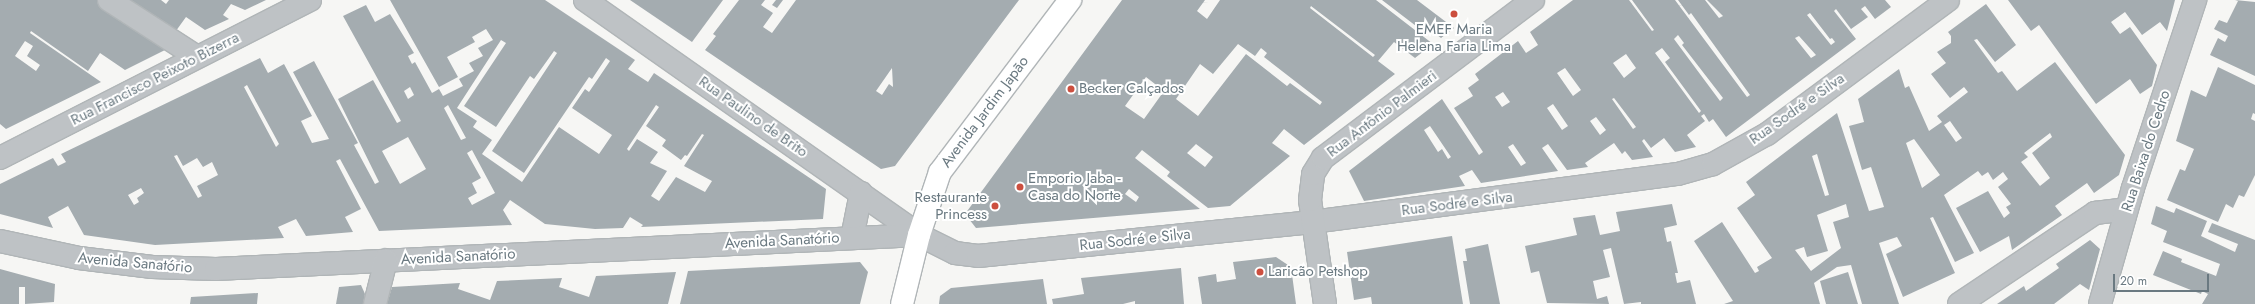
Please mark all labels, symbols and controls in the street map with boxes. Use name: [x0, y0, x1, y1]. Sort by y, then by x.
marker: EMEF Maria Helena Faria Lima: [1449, 9, 1459, 19]
place label: EMEF Maria Helena Faria Lima: [1397, 20, 1511, 55]
street label: Rua Francisco Peixoto Bizerra: [68, 29, 242, 129]
street label: Avenida Jardim Japão: [937, 53, 1033, 171]
street label: Rua Antônio Palmieri: [1324, 67, 1440, 161]
street label: Rua Sodré e Silva: [1746, 70, 1848, 148]
street label: Rua Paulino de Brito: [695, 73, 811, 161]
place label: Becker Calçados: [1079, 80, 1184, 98]
marker: Becker Calçados: [1066, 84, 1076, 94]
street label: Rua Baixa do Cedro: [2118, 88, 2174, 214]
place label: Emporio Jaba - Casa do Norte: [1028, 169, 1121, 204]
marker: Emporio Jaba - Casa do Norte: [1015, 182, 1025, 192]
place label: Restaurante Princess: [915, 188, 987, 223]
street label: Rua Sodré e Silva: [1400, 188, 1514, 220]
marker: Restaurante Princess: [990, 201, 1000, 211]
street label: Rua Sodré e Silva: [1079, 225, 1191, 255]
street label: Avenida Sanatório: [724, 229, 840, 253]
street label: Avenida Sanatório: [400, 245, 516, 269]
street label: Avenida Sanatório: [77, 249, 193, 277]
place label: Laricão Petshop: [1268, 263, 1368, 281]
scale bar: [2115, 266, 2211, 292]
marker: Laricão Petshop: [1255, 267, 1265, 277]
text: 20 m: [2120, 272, 2147, 290]

